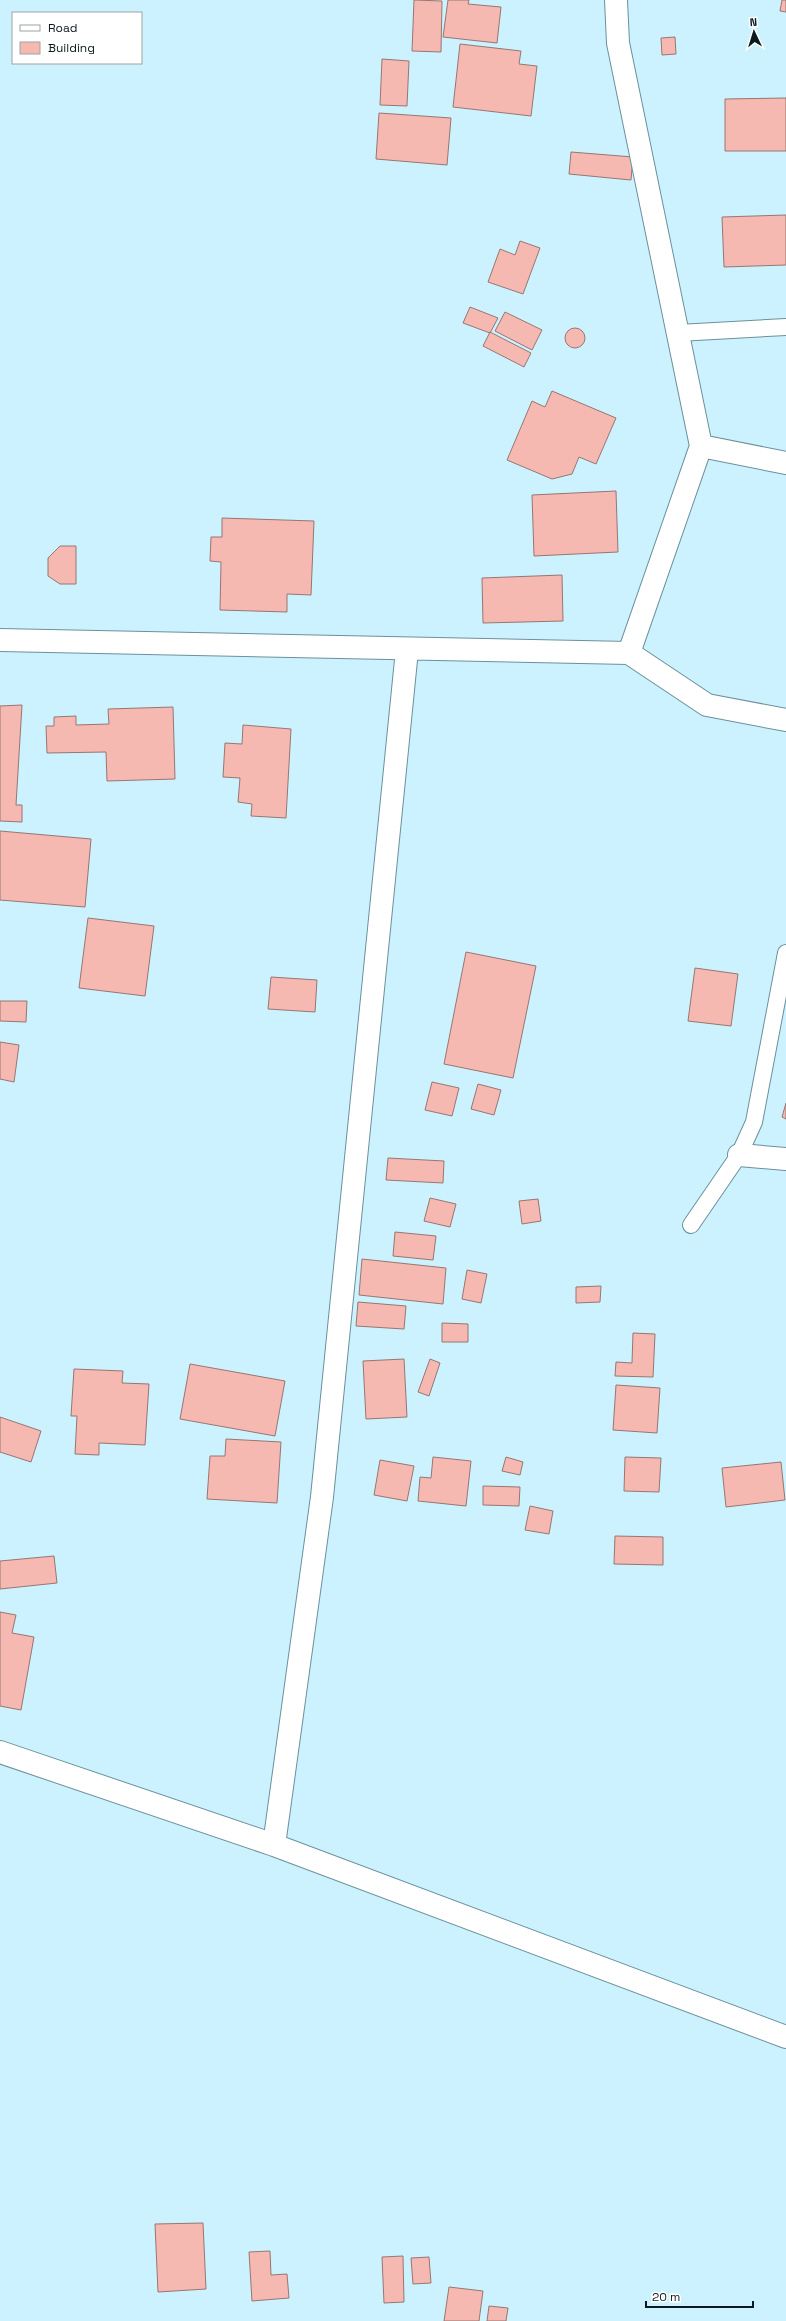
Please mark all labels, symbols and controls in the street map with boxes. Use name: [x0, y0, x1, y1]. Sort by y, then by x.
legend: [12, 12, 142, 64]
north arrow: [734, 12, 774, 52]
text: N: [749, 15, 757, 29]
text: Road: [48, 20, 77, 36]
text: Building: [48, 40, 95, 56]
scale bar: [646, 2283, 753, 2309]
text: 20 m: [652, 2289, 680, 2305]

